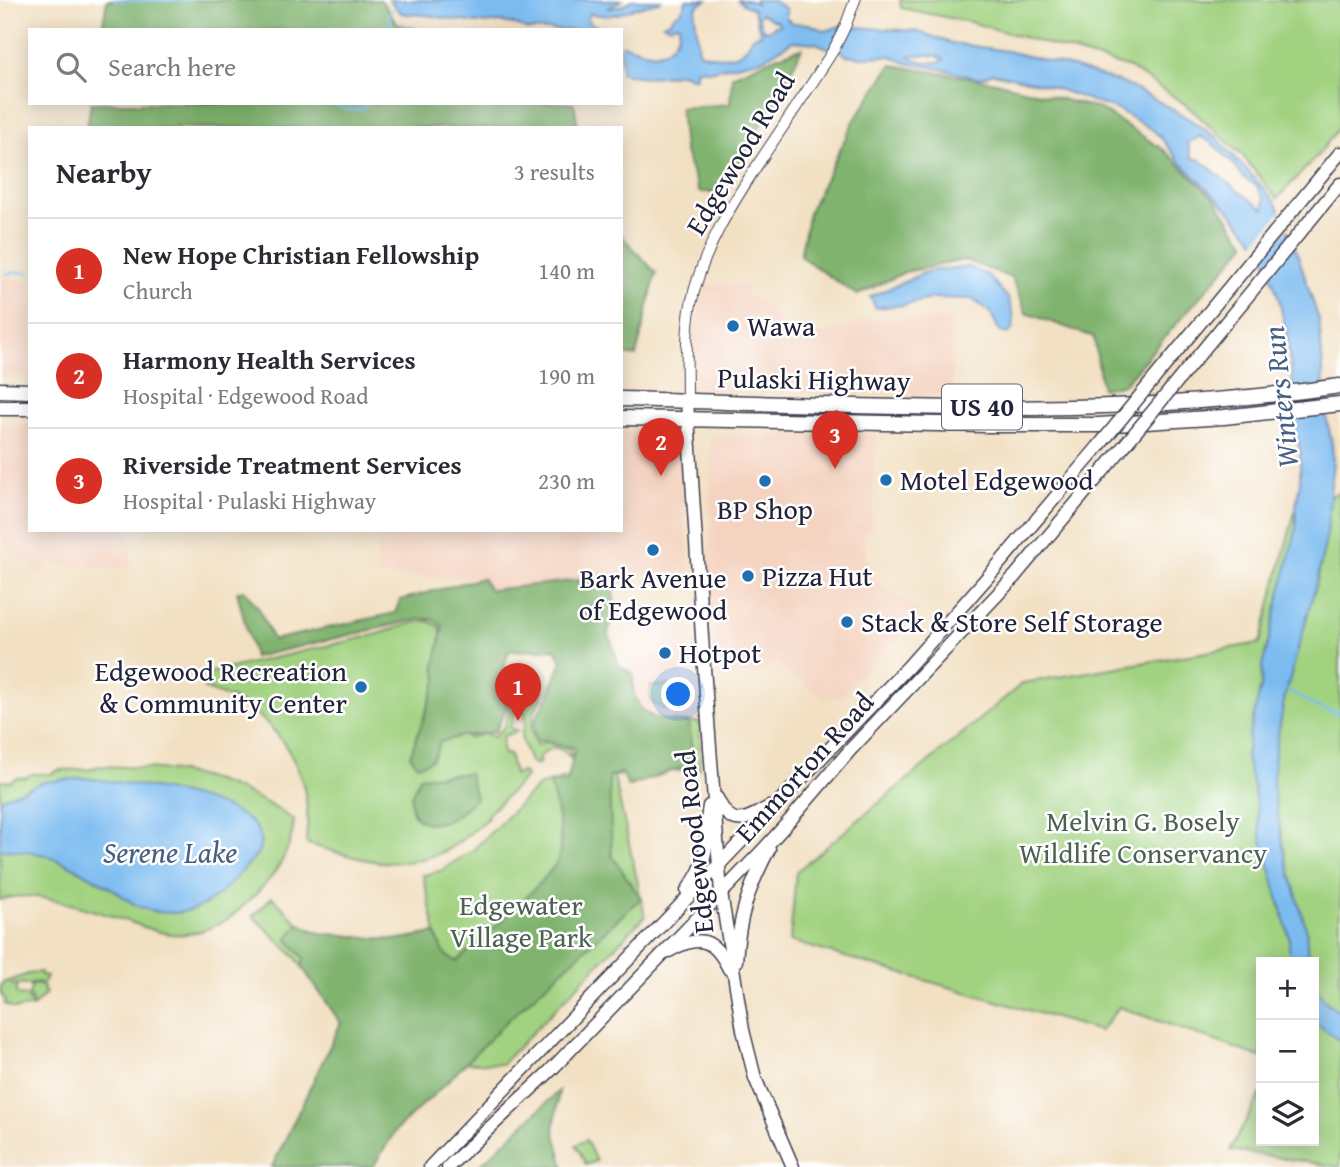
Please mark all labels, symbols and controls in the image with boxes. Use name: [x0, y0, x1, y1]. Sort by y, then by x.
search box: [28, 28, 623, 105]
text: Search here: [108, 47, 236, 86]
icon: search: [52, 48, 90, 86]
street label: Edgewood Road: [675, 63, 805, 242]
text: Nearby: [56, 150, 152, 194]
text: 3 results: [514, 155, 595, 188]
text: New Hope Christian Fellowship: [123, 235, 479, 274]
text: 1: [73, 254, 85, 287]
text: 140 m: [538, 254, 595, 287]
text: Church: [123, 274, 193, 307]
place label: Wawa: [747, 305, 816, 346]
marker: Wawa: [725, 318, 741, 334]
water label: Winters Run: [1251, 324, 1309, 470]
text: Harmony Health Services: [123, 340, 416, 379]
street label: Pulaski Highway: [717, 356, 911, 401]
text: 2: [73, 359, 85, 392]
text: 190 m: [538, 359, 595, 392]
text: Hospital · Edgewood Road: [123, 379, 368, 412]
road number: US 40: [942, 384, 1022, 430]
pin: 3: [812, 411, 858, 469]
pin: 2: [638, 418, 684, 476]
text: Riverside Treatment Services: [123, 445, 462, 484]
place label: Motel Edgewood: [900, 459, 1094, 500]
text: 3: [73, 464, 85, 497]
text: 230 m: [538, 464, 595, 497]
marker: Motel Edgewood: [878, 472, 894, 488]
marker: BP Shop: [757, 473, 773, 489]
text: Hospital · Pulaski Highway: [123, 484, 376, 517]
place label: BP Shop: [717, 488, 813, 529]
marker: Bark Avenue of Edgewood: [645, 542, 661, 558]
place label: Pizza Hut: [762, 555, 873, 596]
place label: Bark Avenue of Edgewood: [579, 557, 727, 630]
marker: Pizza Hut: [740, 568, 756, 584]
place label: Stack & Store Self Storage: [861, 601, 1163, 642]
marker: Stack & Store Self Storage: [839, 614, 855, 630]
place label: Hotpot: [679, 632, 761, 673]
marker: Hotpot: [657, 645, 673, 661]
place label: Edgewood Recreation & Community Center: [95, 650, 347, 723]
pin: 1: [495, 663, 541, 721]
your location: [661, 677, 695, 711]
marker: Edgewood Recreation & Community Center: [353, 679, 369, 695]
street label: Emmorton Road: [725, 682, 883, 851]
street label: Edgewood Road: [663, 748, 724, 936]
park label: Melvin G. Bosely Wildlife Conservancy: [1019, 800, 1267, 873]
water label: Serene Lake: [103, 830, 237, 874]
park label: Edgewater Village Park: [450, 884, 593, 957]
map controls: [1256, 957, 1319, 1146]
button: +: [1256, 957, 1319, 1020]
button: −: [1256, 1020, 1319, 1083]
button: layers: [1256, 1083, 1319, 1146]

